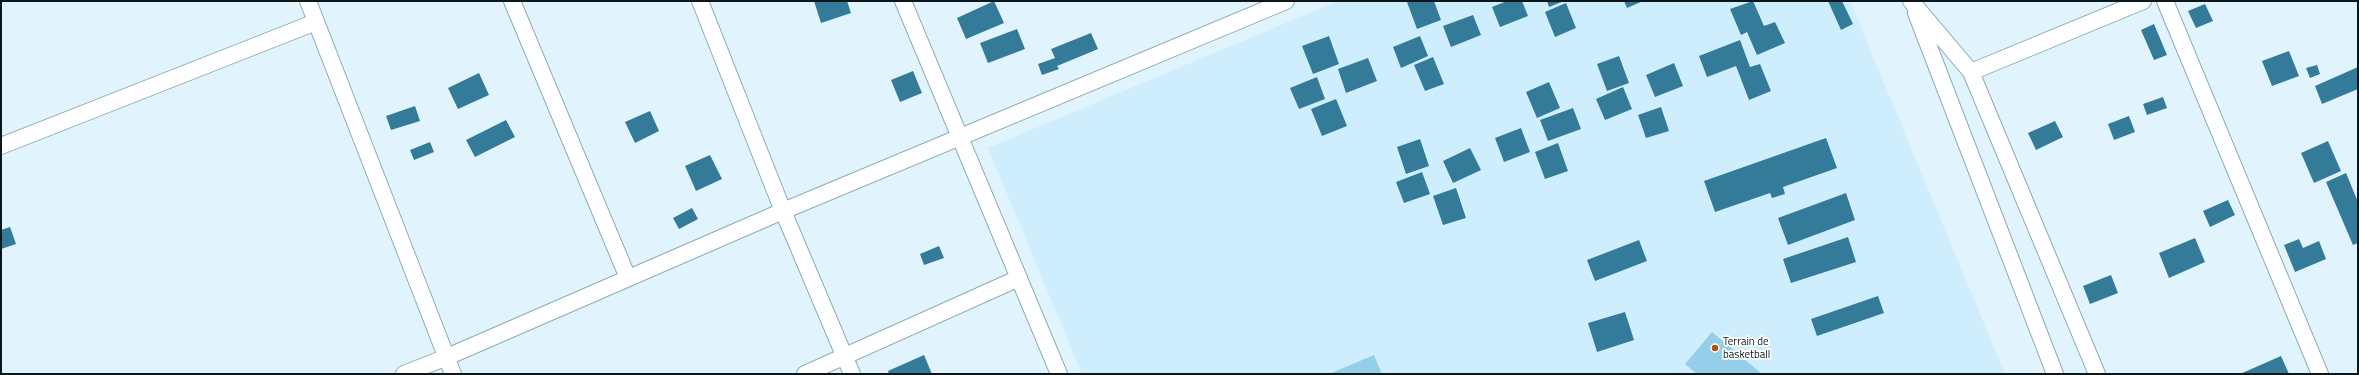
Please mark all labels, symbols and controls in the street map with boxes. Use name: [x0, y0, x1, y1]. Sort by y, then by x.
place label: Terrain de basketball: [1723, 335, 1770, 361]
marker: Terrain de basketball: [1710, 343, 1720, 353]

